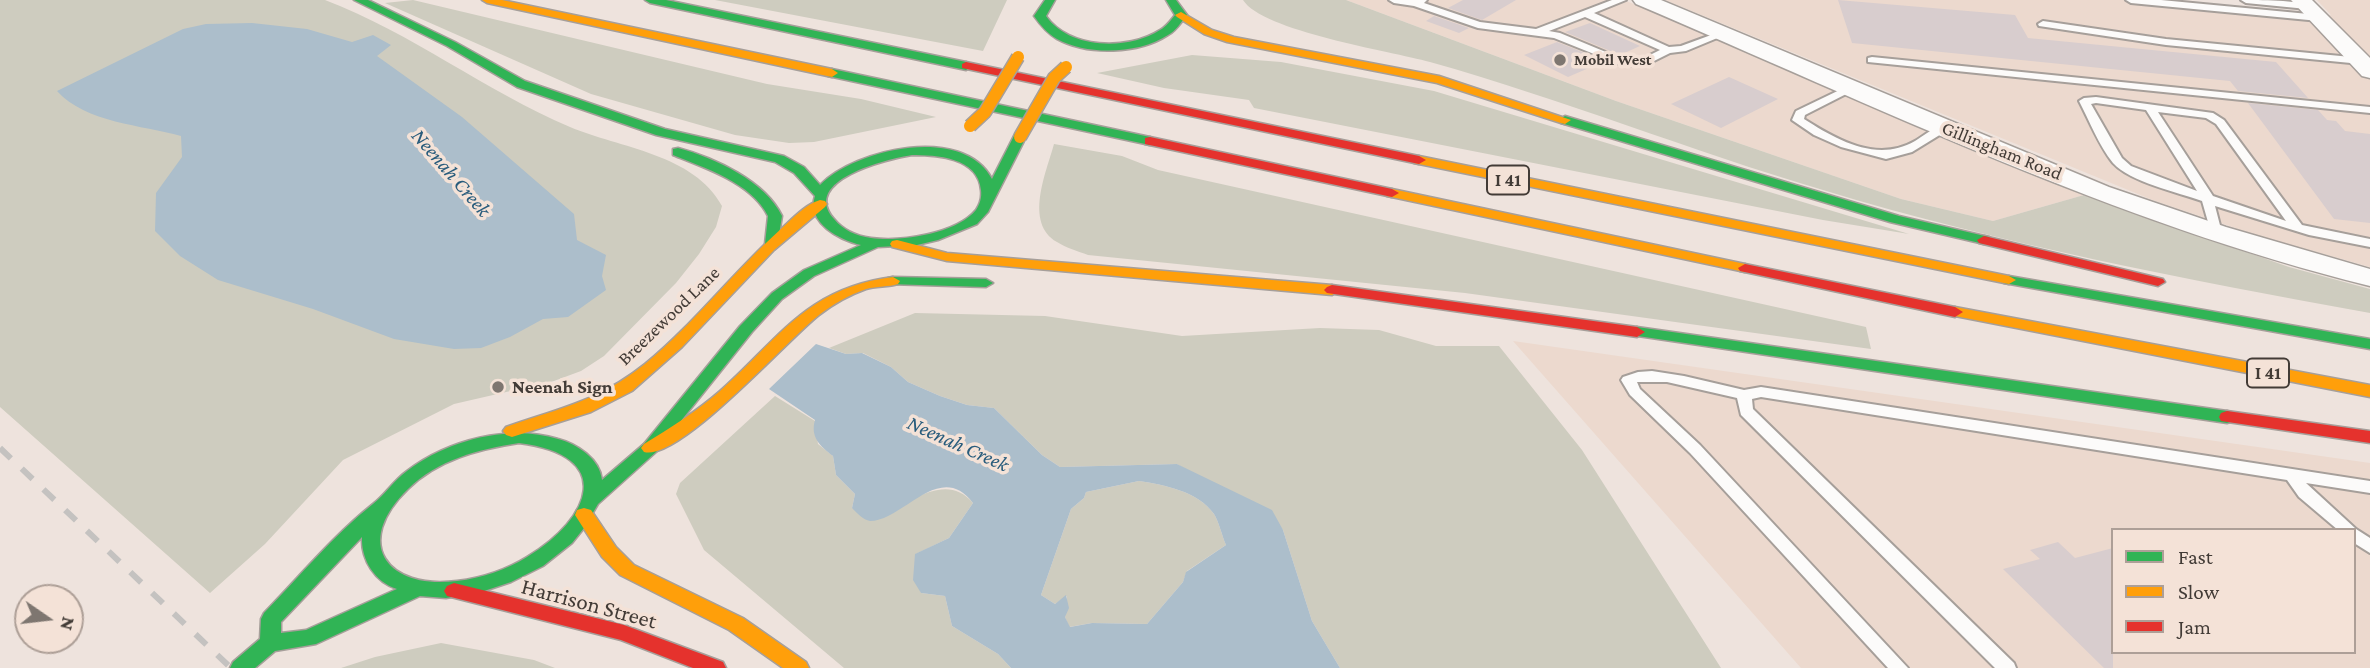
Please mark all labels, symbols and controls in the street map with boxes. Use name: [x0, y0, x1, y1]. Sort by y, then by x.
place label: Mobil West: [1574, 50, 1651, 70]
marker: Mobil West: [1552, 52, 1568, 68]
street label: Gillingham Road: [1939, 117, 2065, 185]
water label: Neenah Creek: [406, 124, 496, 222]
road number: I 41: [1487, 166, 1529, 195]
street label: Breezewood Lane: [613, 262, 725, 370]
road number: I 41: [2247, 358, 2289, 388]
place label: Neenah Sign: [512, 376, 613, 398]
marker: Neenah Sign: [490, 379, 506, 395]
water label: Neenah Creek: [903, 410, 1013, 478]
legend: [2111, 528, 2356, 654]
text: Fast: [2178, 545, 2213, 569]
street label: Harrison Street: [518, 573, 660, 635]
text: Slow: [2178, 580, 2219, 604]
north arrow: [14, 584, 84, 654]
text: N: [56, 615, 80, 633]
text: Jam: [2178, 615, 2211, 639]

